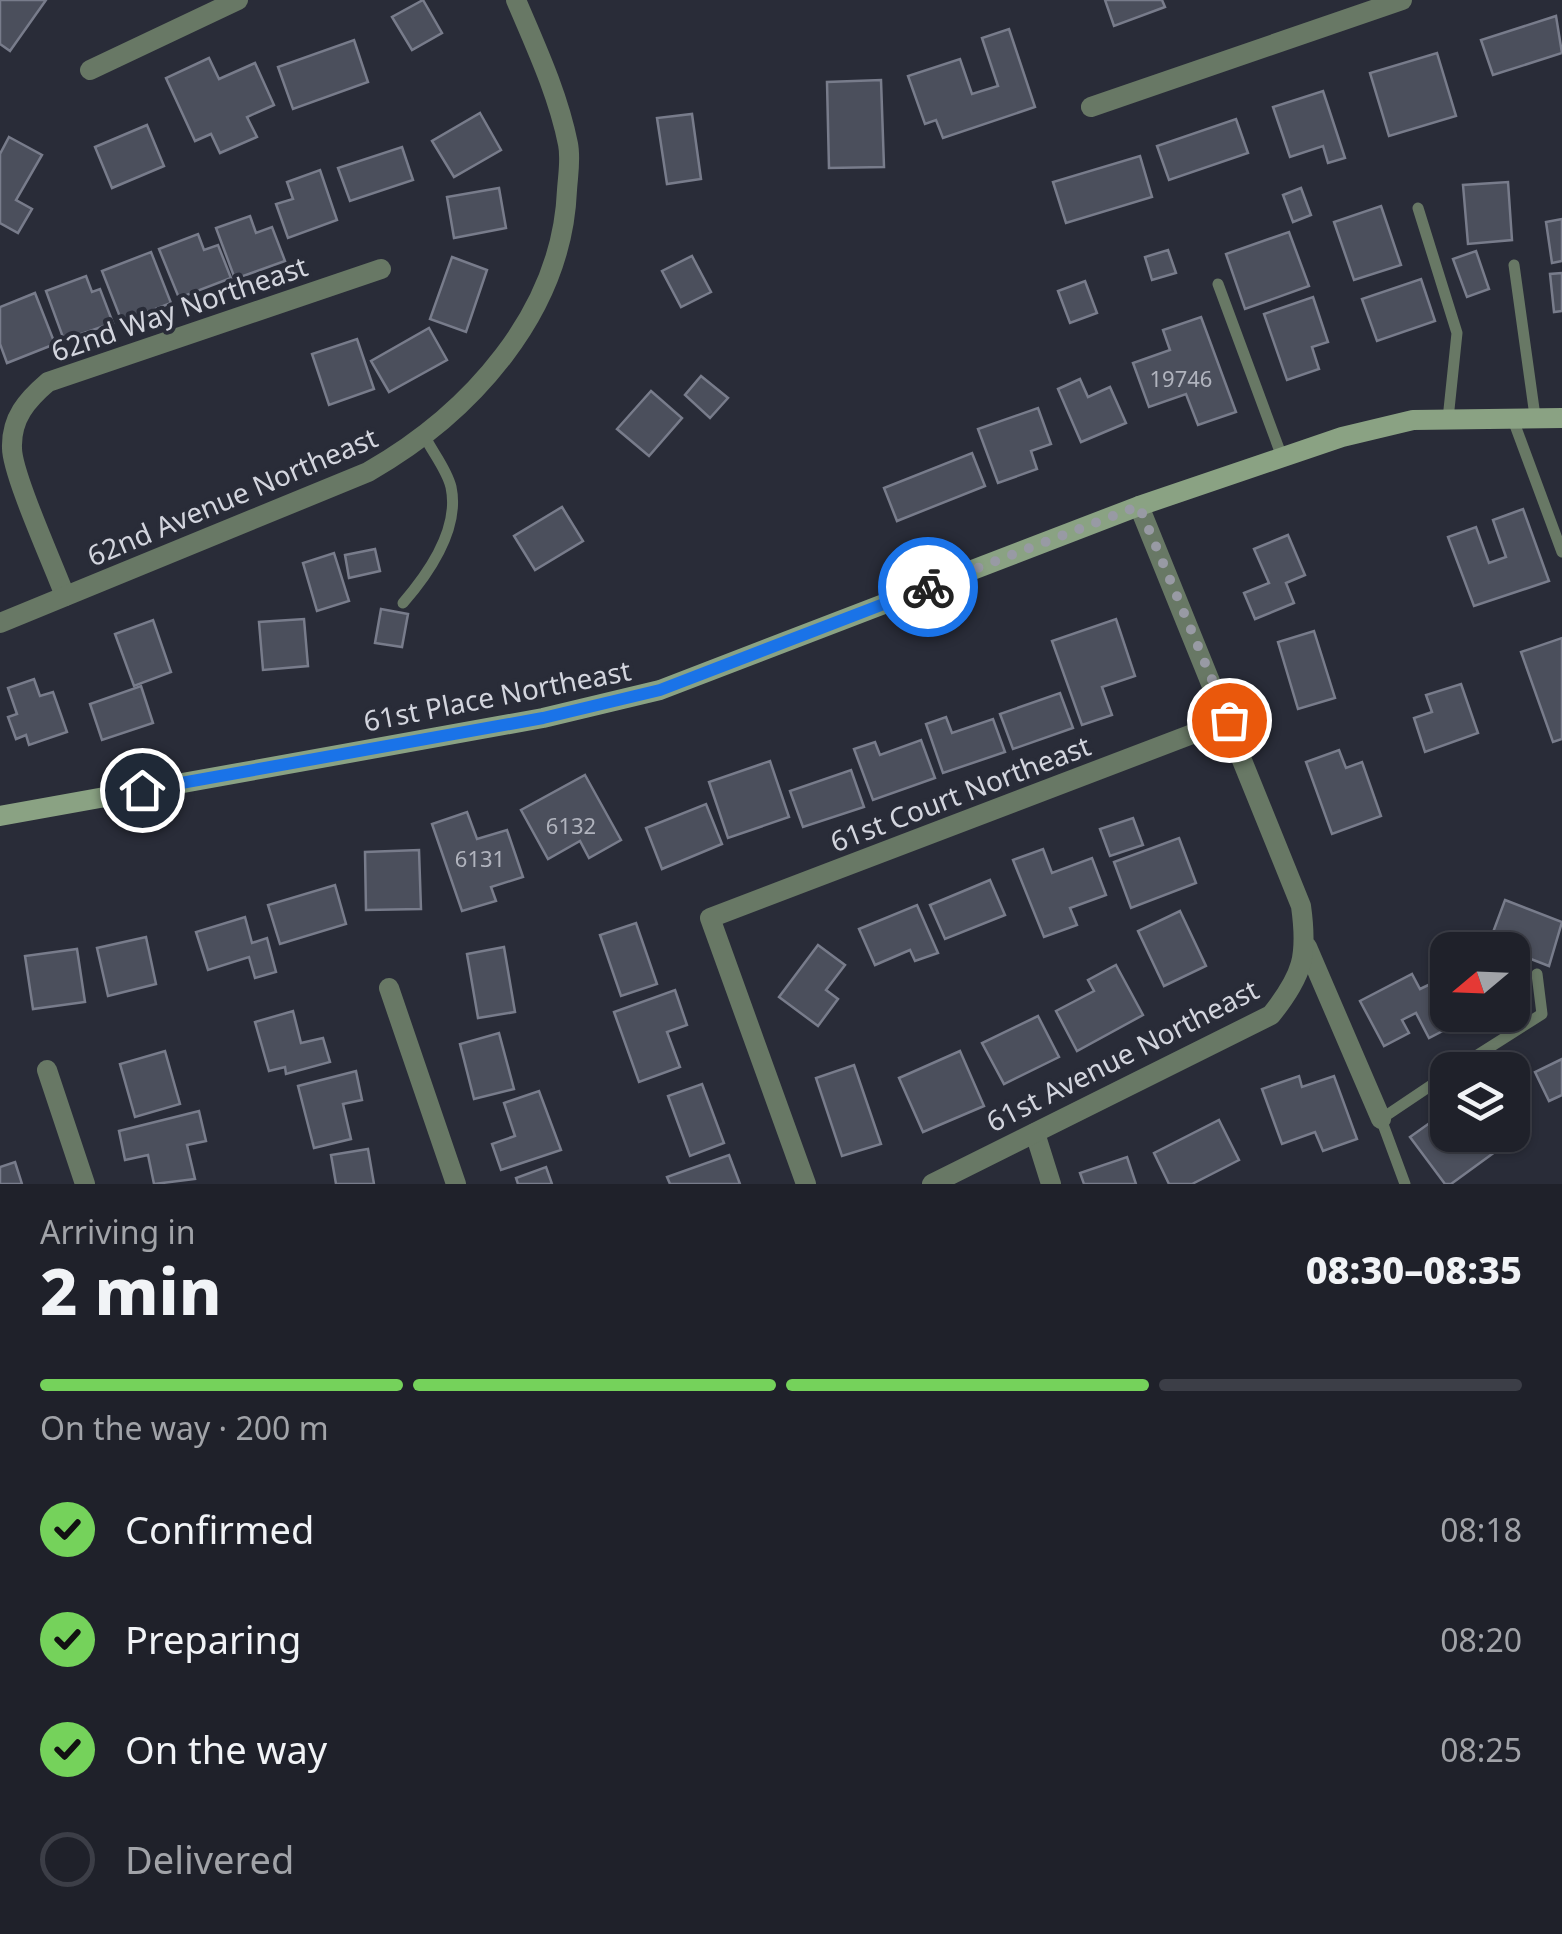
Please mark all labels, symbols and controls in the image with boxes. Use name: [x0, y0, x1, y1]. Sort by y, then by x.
street label: 62nd Way Northeast: [46, 246, 312, 370]
house number: 19746: [1150, 363, 1212, 393]
street label: 62nd Avenue Northeast: [81, 418, 383, 574]
courier: [878, 537, 978, 637]
icon: bike: [901, 560, 956, 615]
street label: 61st Place Northeast: [360, 650, 634, 740]
pin: [1187, 678, 1272, 763]
icon: bag: [1202, 693, 1257, 748]
street label: 61st Court Northeast: [824, 726, 1096, 860]
pin: [100, 748, 185, 833]
icon: home: [115, 763, 170, 818]
house number: 6132: [546, 810, 596, 840]
house number: 6131: [455, 843, 505, 873]
north arrow: [1430, 932, 1530, 1032]
map controls: [1430, 932, 1530, 1152]
street label: 61st Avenue Northeast: [979, 970, 1265, 1140]
button: layers: [1430, 1052, 1530, 1152]
text: Arriving in: [40, 1210, 195, 1253]
text: 08:30–08:35: [1306, 1243, 1522, 1295]
text: 2 min: [40, 1246, 222, 1334]
text: On the way · 200 m: [40, 1406, 329, 1449]
icon: check: [40, 1502, 95, 1557]
text: Confirmed: [125, 1503, 314, 1555]
text: 08:18: [1440, 1508, 1522, 1551]
icon: check: [40, 1612, 95, 1667]
text: Preparing: [125, 1613, 301, 1665]
text: 08:20: [1440, 1618, 1522, 1661]
icon: check: [40, 1722, 95, 1777]
text: On the way: [125, 1723, 327, 1775]
text: 08:25: [1440, 1728, 1522, 1771]
text: Delivered: [125, 1833, 294, 1885]

